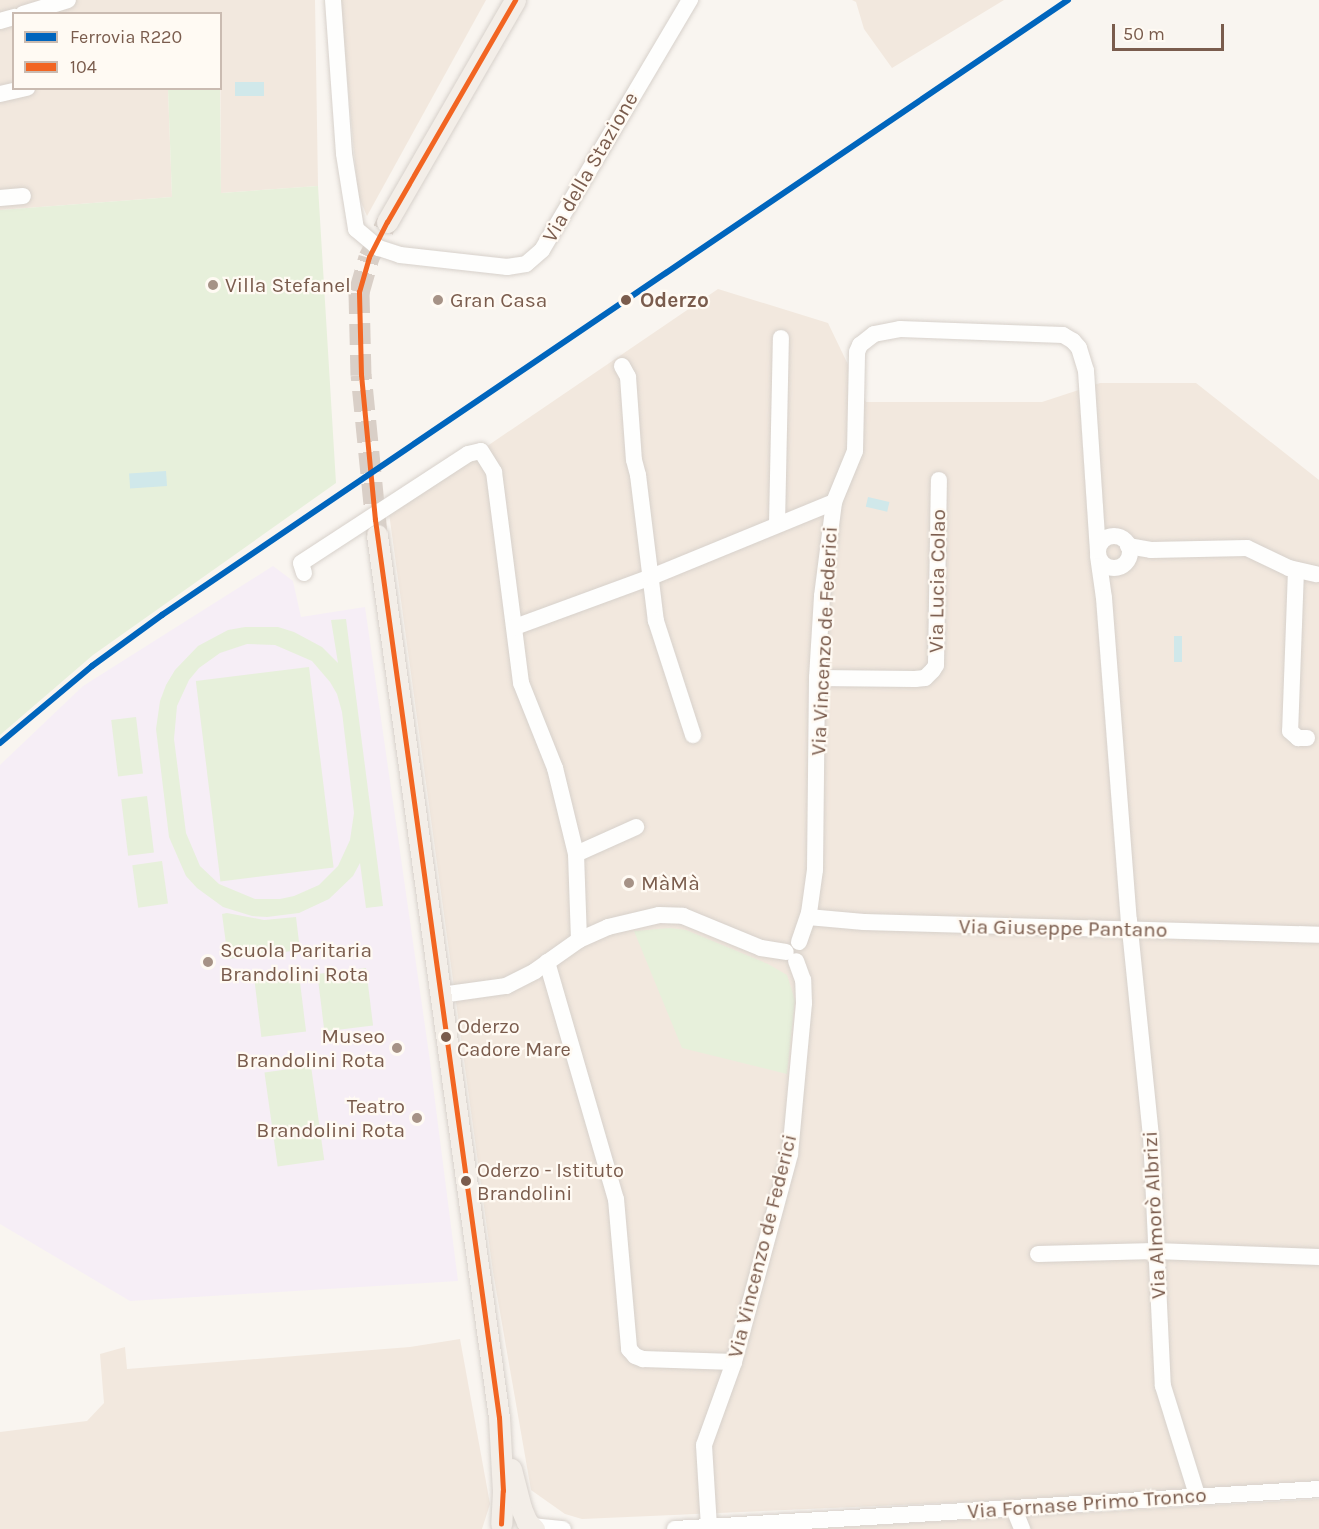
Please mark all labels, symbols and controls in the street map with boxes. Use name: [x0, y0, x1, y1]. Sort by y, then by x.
legend: [12, 12, 222, 90]
scale bar: [1115, 12, 1228, 50]
text: 50 m: [1123, 23, 1165, 45]
text: Ferrovia R220: [70, 26, 182, 48]
text: 104: [70, 56, 97, 78]
street label: Via della Stazione: [537, 87, 643, 247]
place label: Villa Stefanel: [225, 272, 351, 298]
marker: Villa Stefanel: [206, 278, 220, 292]
place label: Gran Casa: [450, 287, 547, 313]
place label: Oderzo: [640, 287, 709, 313]
marker: Oderzo: [617, 291, 635, 309]
marker: Gran Casa: [431, 293, 445, 307]
street label: Via Lucia Colao: [923, 509, 951, 653]
street label: Via Vincenzo de Federici: [805, 526, 843, 756]
place label: MàMà: [641, 870, 700, 896]
marker: MàMà: [622, 876, 636, 890]
street label: Via Giuseppe Pantano: [958, 914, 1168, 942]
place label: Scuola Paritaria Brandolini Rota: [220, 937, 372, 987]
marker: Scuola Paritaria Brandolini Rota: [201, 955, 215, 969]
place label: Oderzo Cadore Mare: [457, 1014, 571, 1061]
place label: Museo Brandolini Rota: [236, 1023, 385, 1073]
marker: Oderzo Cadore Mare: [440, 1031, 452, 1043]
marker: Museo Brandolini Rota: [390, 1041, 404, 1055]
place label: Teatro Brandolini Rota: [256, 1093, 405, 1143]
marker: Teatro Brandolini Rota: [410, 1111, 424, 1125]
street label: Via Almorò Albrizi: [1137, 1130, 1171, 1300]
street label: Via Vincenzo de Federici: [722, 1132, 802, 1360]
place label: Oderzo - Istituto Brandolini: [477, 1158, 624, 1205]
marker: Oderzo - Istituto Brandolini: [460, 1175, 472, 1187]
street label: Via Fornase Primo Tronco: [967, 1482, 1207, 1524]

